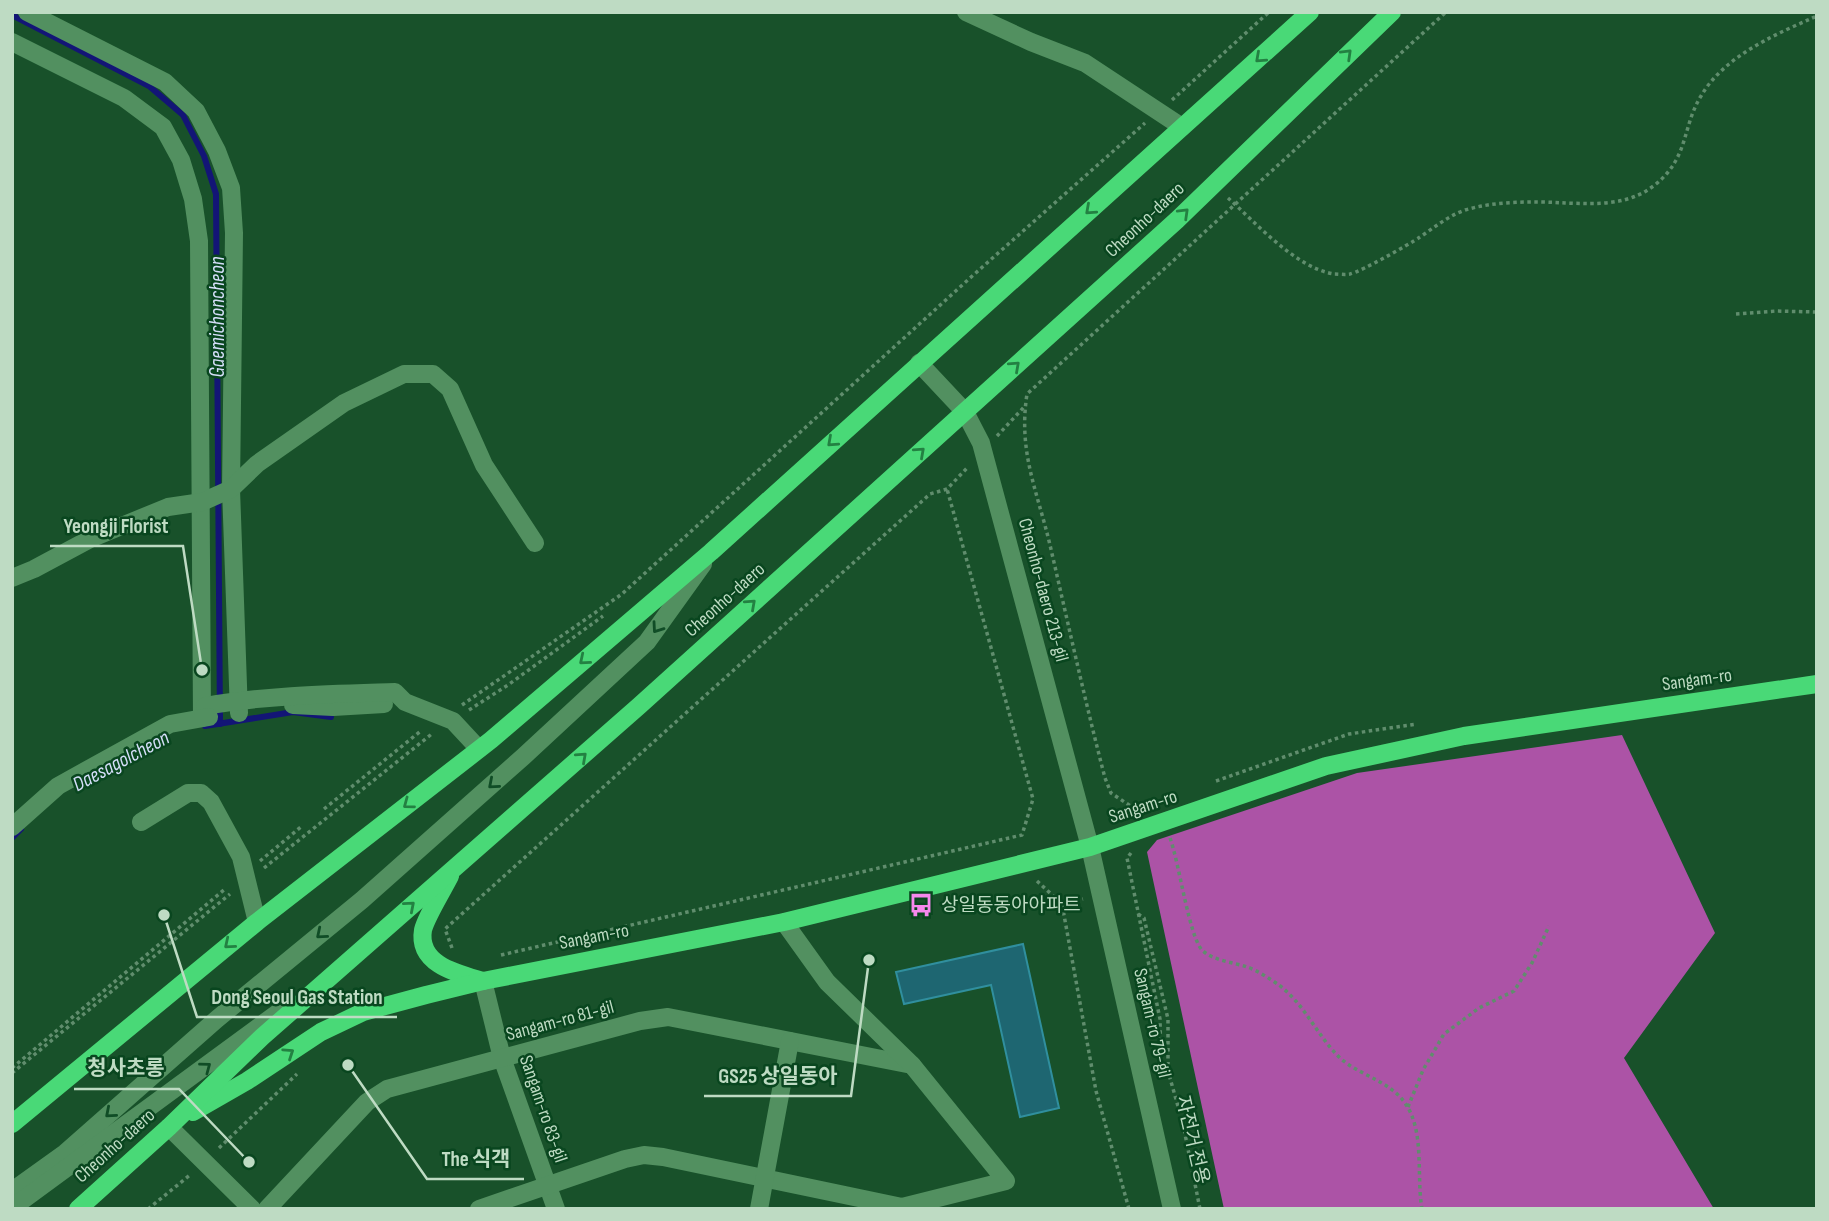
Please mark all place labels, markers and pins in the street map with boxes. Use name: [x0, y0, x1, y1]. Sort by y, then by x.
callout: Yeongji Florist: [50, 504, 183, 546]
bus stop icon: 상일동동아아파트: [907, 891, 935, 919]
place label: 상일동동아아파트: [941, 894, 1081, 917]
callout: Dong Seoul Gas Station: [197, 975, 397, 1017]
callout: 청사초롱: [74, 1047, 179, 1089]
callout: GS25 상일동아: [704, 1054, 851, 1096]
callout: The 식객: [427, 1137, 524, 1179]

